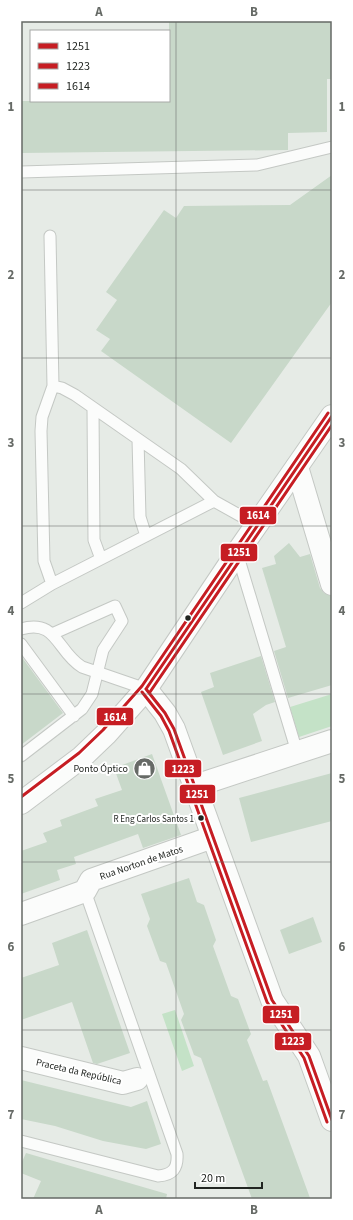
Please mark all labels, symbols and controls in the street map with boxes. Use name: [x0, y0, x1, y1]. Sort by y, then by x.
text: A: [94, 3, 103, 21]
text: B: [250, 3, 258, 21]
legend: [30, 30, 170, 102]
text: 1251: [66, 38, 90, 55]
text: 1223: [66, 58, 90, 75]
text: 1614: [66, 78, 90, 95]
text: 1: [8, 98, 15, 116]
text: 1: [339, 98, 346, 116]
text: 2: [8, 266, 15, 284]
text: 2: [339, 266, 346, 284]
text: 3: [8, 434, 15, 452]
text: 3: [339, 434, 346, 452]
line badge: 1614: [239, 506, 277, 525]
text: 1614: [246, 508, 270, 523]
line badge: 1251: [220, 543, 258, 562]
text: 1251: [227, 545, 251, 560]
text: 4: [8, 602, 15, 620]
text: 4: [339, 602, 346, 620]
unlabelled marker: [183, 613, 193, 623]
line badge: 1614: [96, 707, 134, 726]
text: 1614: [103, 710, 127, 725]
shop icon: Ponto Óptico: [131, 755, 157, 781]
line badge: 1223: [164, 759, 202, 778]
place label: Ponto Óptico: [73, 762, 128, 776]
text: 1223: [171, 762, 195, 777]
text: 5: [8, 770, 15, 788]
text: 5: [339, 770, 346, 788]
line badge: 1251: [179, 784, 216, 804]
text: 1251: [185, 787, 209, 802]
place label: R Eng Carlos Santos 1: [113, 813, 194, 826]
marker: R Eng Carlos Santos 1: [196, 813, 206, 823]
street label: Rua Norton de Matos: [98, 842, 185, 884]
text: 6: [8, 938, 15, 956]
text: 6: [339, 938, 346, 956]
line badge: 1251: [262, 1005, 300, 1024]
text: 1251: [269, 1007, 293, 1022]
line badge: 1223: [274, 1032, 312, 1051]
text: 1223: [281, 1034, 305, 1049]
street label: Praceta da República: [35, 1055, 123, 1089]
text: 7: [8, 1106, 15, 1124]
text: 7: [339, 1106, 346, 1124]
scale bar: [195, 1164, 262, 1190]
text: 20 m: [201, 1170, 225, 1187]
text: A: [94, 1201, 103, 1219]
text: B: [250, 1201, 258, 1219]

